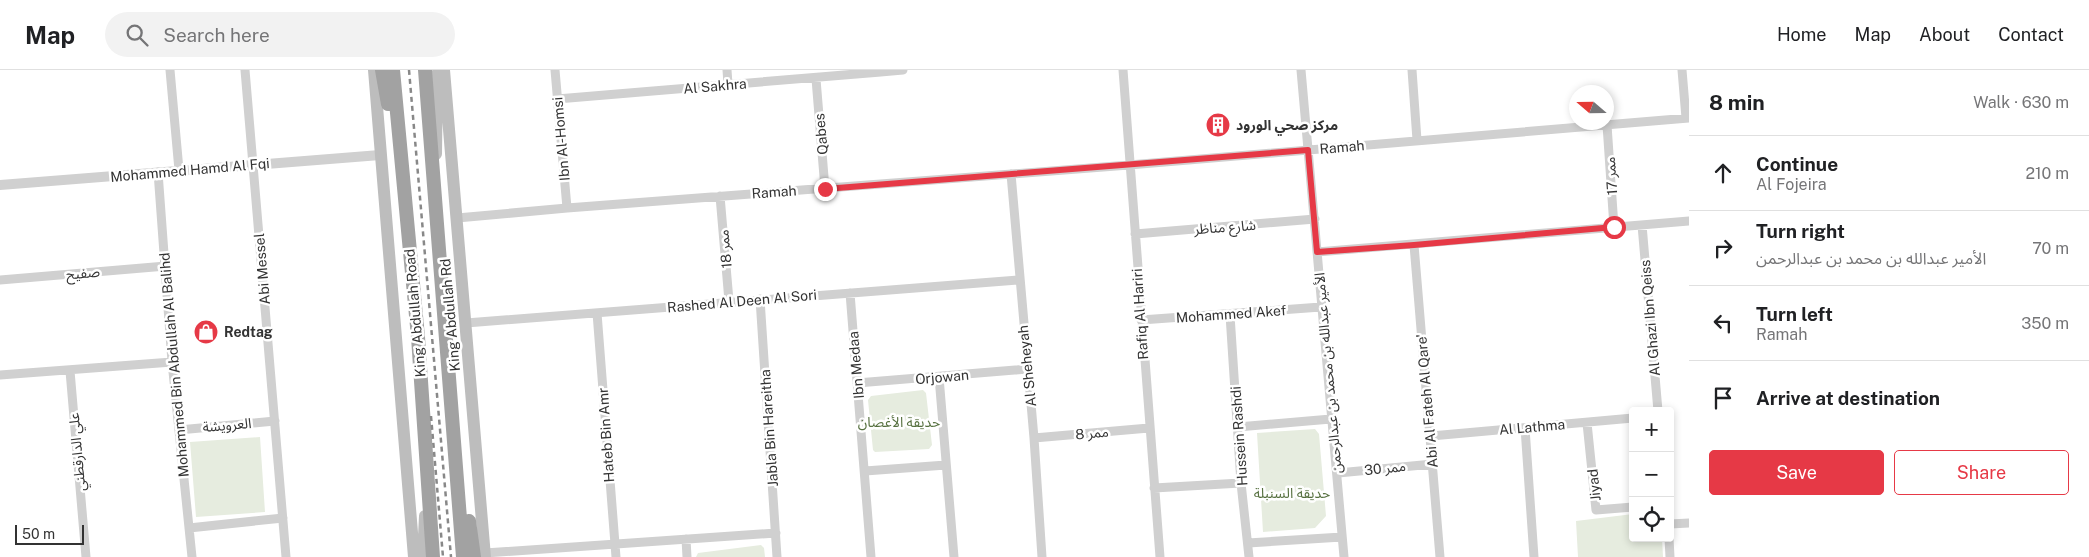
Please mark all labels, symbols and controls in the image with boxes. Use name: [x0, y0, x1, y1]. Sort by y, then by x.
search box: [105, 12, 455, 57]
text: Map: [25, 21, 75, 49]
icon: search: [123, 21, 151, 49]
text: Search here: [163, 24, 270, 46]
text: Home: [1777, 24, 1827, 45]
text: Map: [1855, 24, 1891, 45]
text: About: [1919, 24, 1970, 45]
text: Contact: [1998, 24, 2064, 45]
street label: Al Sakhra: [683, 75, 747, 97]
north arrow: [1569, 85, 1614, 130]
text: 8 min: [1709, 90, 1765, 115]
text: Walk · 630 m: [1973, 93, 2069, 112]
street label: Ibn Al-Homsi: [549, 96, 573, 182]
building icon: مركز صحي الورود: [1205, 112, 1231, 138]
street label: Qabes: [811, 113, 831, 155]
place label: مركز صحي الورود: [1236, 117, 1338, 136]
street label: Ramah: [1319, 137, 1365, 157]
text: Continue: [1756, 153, 1838, 175]
street label: Mohammed Hamd Al Fqi: [110, 155, 270, 185]
street label: ممر 17: [1602, 156, 1621, 196]
icon: ahead: [1709, 159, 1737, 187]
text: 210 m: [2025, 164, 2069, 183]
text: Al Fojeira: [1756, 175, 1827, 194]
route end: [814, 178, 837, 201]
street label: Ramah: [751, 182, 797, 202]
route start: [1603, 216, 1626, 239]
street label: شارع مناظر: [1193, 217, 1257, 240]
text: Turn right: [1756, 220, 1845, 242]
street label: ممر 18: [715, 229, 736, 269]
street label: Abi Messel: [251, 233, 273, 305]
icon: right: [1709, 234, 1737, 262]
text: 70 m: [2032, 239, 2069, 258]
street label: King Abdullah Road: [401, 248, 429, 378]
text: الأمير عبدالله بن محمد بن عبدالرحمن: [1756, 249, 1986, 268]
street label: Mohammed Bin Abdullah Al Balihd: [156, 252, 192, 478]
street label: King Abdullah Rd: [437, 258, 463, 372]
street label: Al Ghazi Ibn Qeiss: [1637, 259, 1663, 377]
street label: صفيح: [65, 264, 101, 285]
street label: Rafiq Al Hariri: [1129, 268, 1151, 360]
street label: الأمير عبدالله بن محمد بن عبدالرحمن: [1311, 272, 1346, 474]
street label: Rashed Al Deen Al Sori: [666, 286, 818, 316]
street label: Mohammed Akef: [1175, 302, 1287, 326]
text: Turn left: [1756, 303, 1833, 325]
icon: left: [1709, 309, 1737, 337]
text: 350 m: [2021, 314, 2069, 333]
shop icon: Redtag: [193, 319, 219, 345]
place label: Redtag: [224, 324, 273, 340]
street label: Al Sheheyah: [1015, 324, 1039, 408]
text: Ramah: [1756, 325, 1807, 344]
street label: Ibn Medaa: [845, 331, 867, 399]
street label: Abi Al Fateh Al Qare': [1413, 333, 1441, 469]
street label: Orjowan: [915, 367, 969, 387]
street label: Jabla Bin Hareitha: [757, 369, 781, 487]
icon: arrive: [1709, 384, 1737, 412]
street label: Hussein Rashdi: [1228, 386, 1250, 486]
street label: Hateb Bin Amr: [595, 387, 617, 483]
text: Arrive at destination: [1756, 387, 1940, 409]
map controls: [1629, 407, 1674, 542]
button: +: [1629, 407, 1674, 452]
street label: علي الدارقطني: [66, 412, 92, 492]
park label: حديقة الأغصان: [858, 414, 940, 431]
street label: العرويشة: [202, 415, 252, 436]
street label: Al Lathma: [1498, 416, 1566, 438]
street label: ممر 8: [1075, 424, 1109, 443]
button: Save: [1709, 450, 1884, 495]
button: Share: [1894, 450, 2069, 495]
button: −: [1629, 452, 1674, 497]
street label: ممر 30: [1363, 458, 1407, 479]
street label: Jiyad: [1584, 468, 1604, 502]
park label: حديقة السنبلة: [1254, 485, 1330, 501]
button: locate: [1629, 497, 1674, 542]
scale bar: [15, 522, 84, 545]
text: 50 m: [22, 526, 55, 542]

